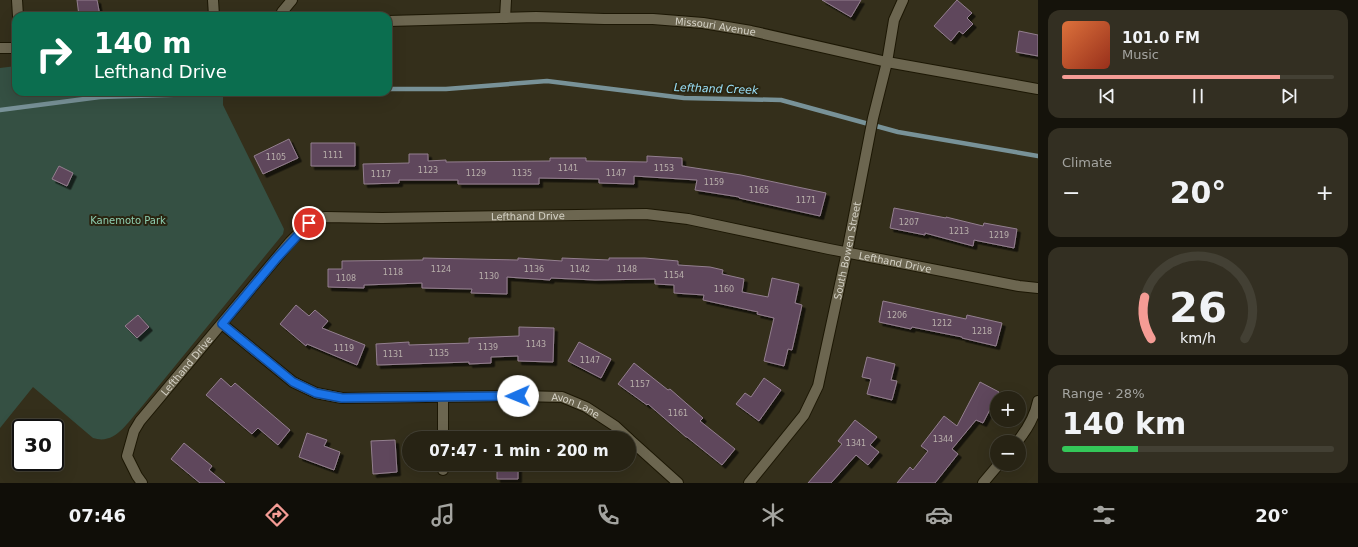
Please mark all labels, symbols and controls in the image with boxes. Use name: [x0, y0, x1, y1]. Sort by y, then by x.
street label: Missouri Avenue: [675, 15, 757, 37]
text: 140 m: [94, 27, 191, 60]
icon: right: [28, 28, 80, 80]
text: 101.0 FM: [1122, 29, 1200, 47]
text: Music: [1122, 47, 1159, 62]
text: Lefthand Drive: [94, 61, 227, 82]
water label: Lefthand Creek: [674, 81, 759, 97]
icon: previous: [1096, 85, 1118, 107]
icon: pause: [1187, 85, 1209, 107]
icon: next: [1278, 85, 1300, 107]
house number: 1111: [323, 151, 343, 160]
house number: 1105: [266, 153, 286, 162]
text: Climate: [1062, 155, 1112, 170]
house number: 1141: [558, 164, 578, 173]
house number: 1153: [654, 164, 674, 173]
house number: 1123: [418, 166, 438, 175]
house number: 1129: [466, 169, 486, 178]
house number: 1135: [512, 169, 532, 178]
house number: 1147: [606, 169, 626, 178]
house number: 1117: [371, 170, 391, 179]
text: 20°: [1170, 175, 1226, 210]
house number: 1159: [704, 178, 724, 187]
text: −: [1062, 180, 1080, 205]
text: +: [1316, 180, 1334, 205]
house number: 1165: [749, 186, 769, 195]
house number: 1171: [796, 196, 816, 205]
street label: South Bowen Street: [831, 201, 862, 301]
pin: [292, 206, 326, 240]
street label: Lefthand Drive: [491, 210, 565, 222]
icon: arrive: [298, 212, 320, 234]
park label: Kanemoto Park: [90, 215, 166, 226]
house number: 1207: [899, 218, 919, 227]
house number: 1213: [949, 227, 969, 236]
house number: 1219: [989, 231, 1009, 240]
street label: Lefthand Drive: [858, 249, 933, 274]
house number: 1124: [431, 265, 451, 274]
house number: 1136: [524, 265, 544, 274]
house number: 1142: [570, 265, 590, 274]
house number: 1148: [617, 265, 637, 274]
house number: 1118: [383, 268, 403, 277]
house number: 1154: [664, 271, 684, 280]
house number: 1130: [479, 272, 499, 281]
house number: 1108: [336, 274, 356, 283]
text: 26: [1169, 282, 1227, 331]
house number: 1160: [714, 285, 734, 294]
house number: 1206: [887, 311, 907, 320]
house number: 1212: [932, 319, 952, 328]
house number: 1218: [972, 327, 992, 336]
text: km/h: [1180, 329, 1216, 345]
street label: Lefthand Drive: [159, 334, 214, 397]
house number: 1143: [526, 340, 546, 349]
house number: 1139: [478, 343, 498, 352]
house number: 1119: [334, 344, 354, 353]
house number: 1135: [429, 349, 449, 358]
house number: 1131: [383, 350, 403, 359]
house number: 1147: [580, 356, 600, 365]
position arrow: [497, 375, 539, 417]
house number: 1157: [630, 380, 650, 389]
text: Range · 28%: [1062, 386, 1145, 401]
street label: Avon Lane: [551, 391, 602, 420]
map controls: [990, 391, 1026, 471]
button: +: [990, 391, 1026, 427]
text: 140 km: [1062, 406, 1186, 441]
house number: 1161: [668, 409, 688, 418]
speed limit sign: 30: [12, 419, 64, 471]
house number: 1344: [933, 435, 953, 444]
button: −: [990, 435, 1026, 471]
house number: 1341: [846, 439, 866, 448]
text: 07:47 · 1 min · 200 m: [429, 442, 609, 460]
icon: directions: [263, 501, 291, 529]
icon: music: [429, 501, 457, 529]
icon: phone: [594, 501, 622, 529]
icon: climate: [759, 501, 787, 529]
icon: car: [925, 501, 953, 529]
icon: filters: [1090, 501, 1118, 529]
text: 07:46: [69, 505, 126, 526]
text: 20°: [1255, 505, 1289, 526]

